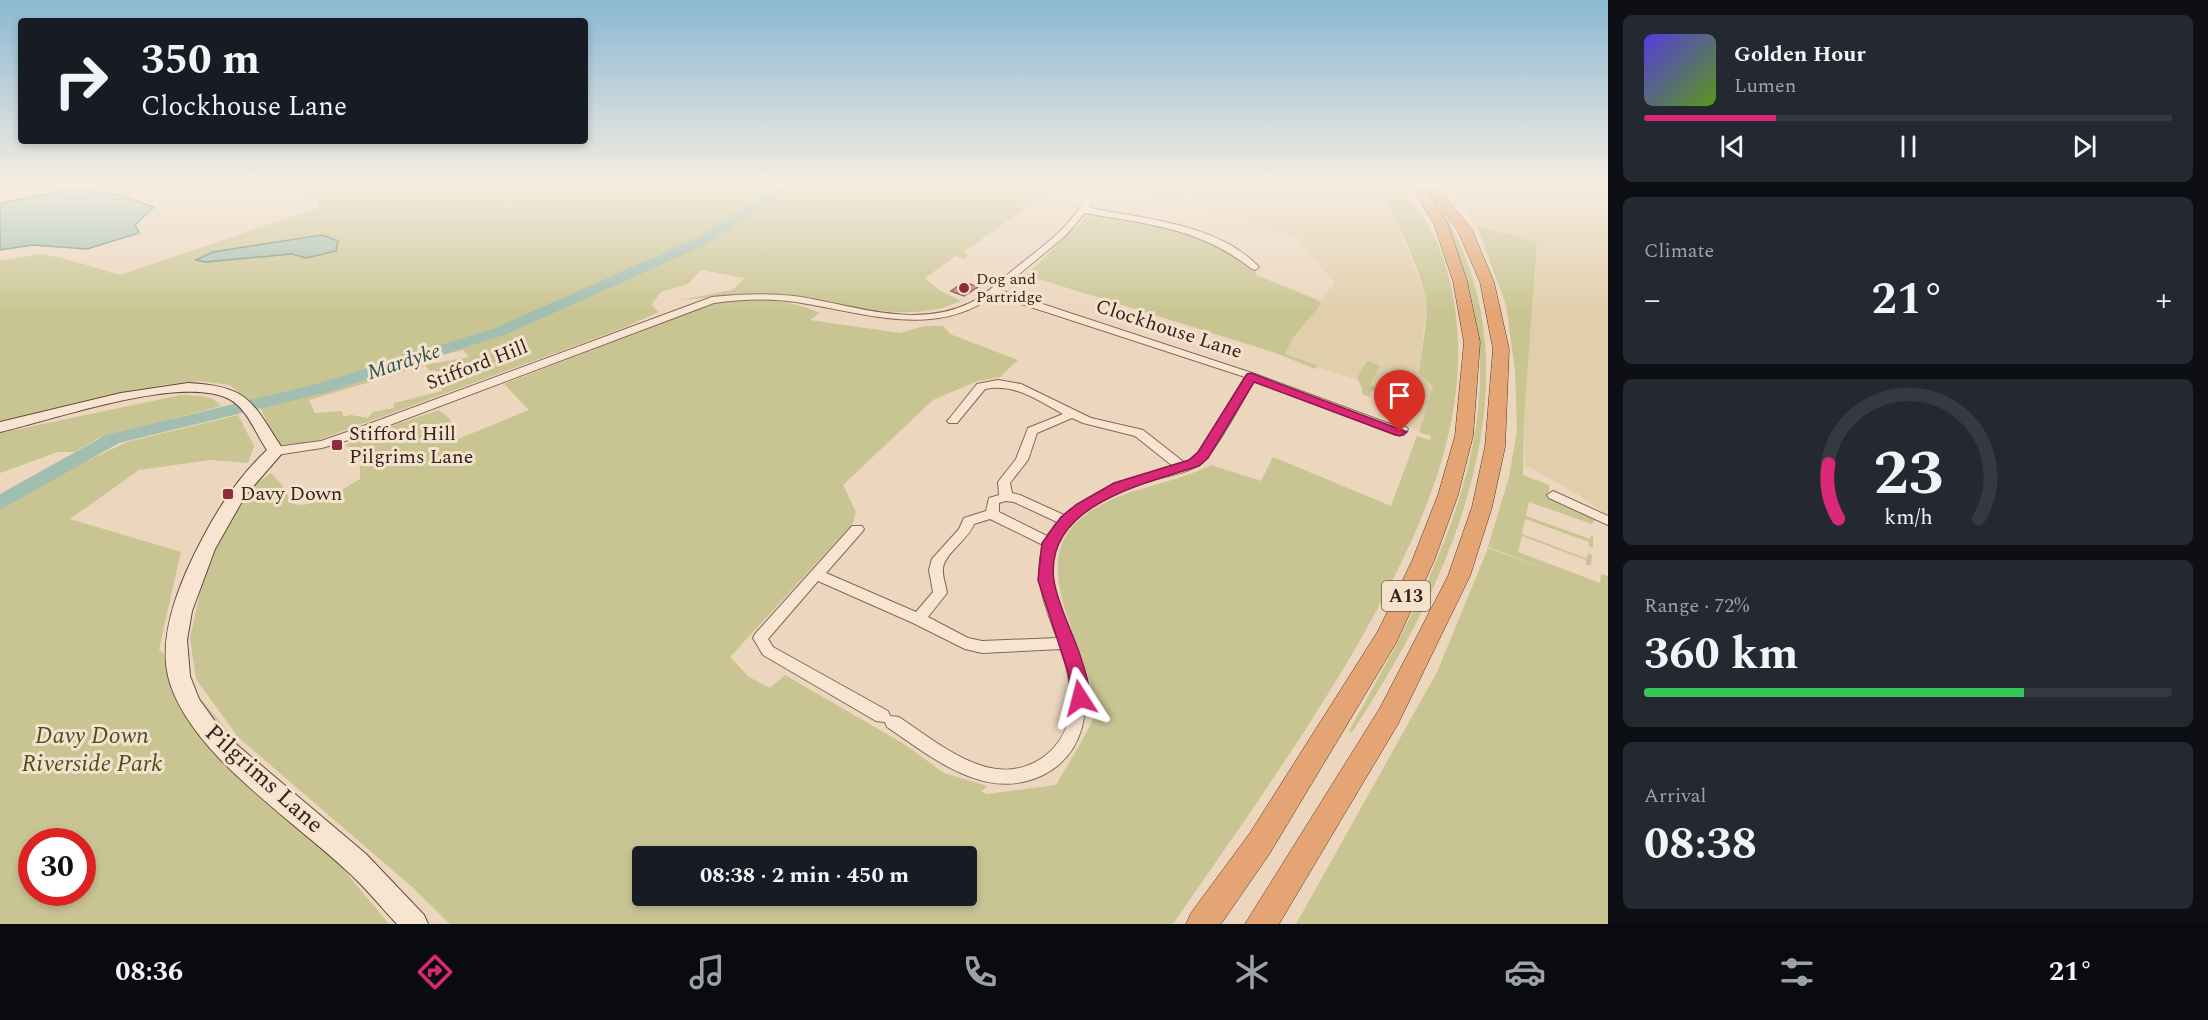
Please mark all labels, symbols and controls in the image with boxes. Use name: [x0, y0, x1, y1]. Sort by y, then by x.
text: 350 m: [141, 29, 260, 92]
text: Golden Hour: [1734, 38, 1866, 71]
icon: right: [42, 42, 120, 120]
text: Lumen: [1734, 71, 1796, 101]
text: Clockhouse Lane: [141, 86, 347, 128]
icon: previous: [1716, 130, 1749, 163]
icon: pause: [1892, 130, 1925, 163]
icon: next: [2068, 130, 2101, 163]
text: Climate: [1644, 236, 1714, 266]
text: 21°: [1872, 265, 1945, 334]
place label: Dog and Partridge: [976, 267, 1043, 309]
text: −: [1644, 275, 1661, 325]
text: +: [2156, 275, 2172, 325]
marker: Dog and Partridge: [957, 281, 971, 295]
street label: Clockhouse Lane: [1092, 291, 1246, 367]
street label: Stifford Hill: [422, 332, 532, 398]
water label: Mardyke: [363, 335, 445, 389]
pin: [1374, 370, 1425, 432]
icon: arrive: [1383, 379, 1416, 412]
place label: Stifford Hill Pilgrims Lane: [349, 419, 473, 472]
text: 23: [1873, 427, 1943, 522]
marker: Stifford Hill Pilgrims Lane: [330, 438, 344, 452]
place label: Davy Down: [240, 479, 342, 509]
marker: Davy Down: [221, 487, 235, 501]
text: km/h: [1884, 501, 1932, 534]
road number: A13: [1382, 581, 1430, 611]
text: Range · 72%: [1644, 591, 1749, 621]
text: 360 km: [1644, 620, 1799, 689]
position arrow: [1048, 666, 1112, 730]
street label: Pilgrims Lane: [196, 716, 332, 842]
park label: Davy Down Riverside Park: [22, 718, 162, 782]
text: Arrival: [1644, 781, 1706, 811]
text: 08:38: [1644, 810, 1757, 879]
speed limit sign: 30: [18, 828, 96, 906]
text: 08:38 · 2 min · 450 m: [700, 859, 909, 892]
text: 08:36: [115, 951, 183, 993]
icon: directions: [414, 951, 456, 993]
icon: music: [686, 951, 728, 993]
icon: phone: [959, 951, 1001, 993]
icon: climate: [1231, 951, 1273, 993]
icon: car: [1504, 951, 1546, 993]
icon: filters: [1776, 951, 1818, 993]
text: 21°: [2049, 951, 2093, 993]

